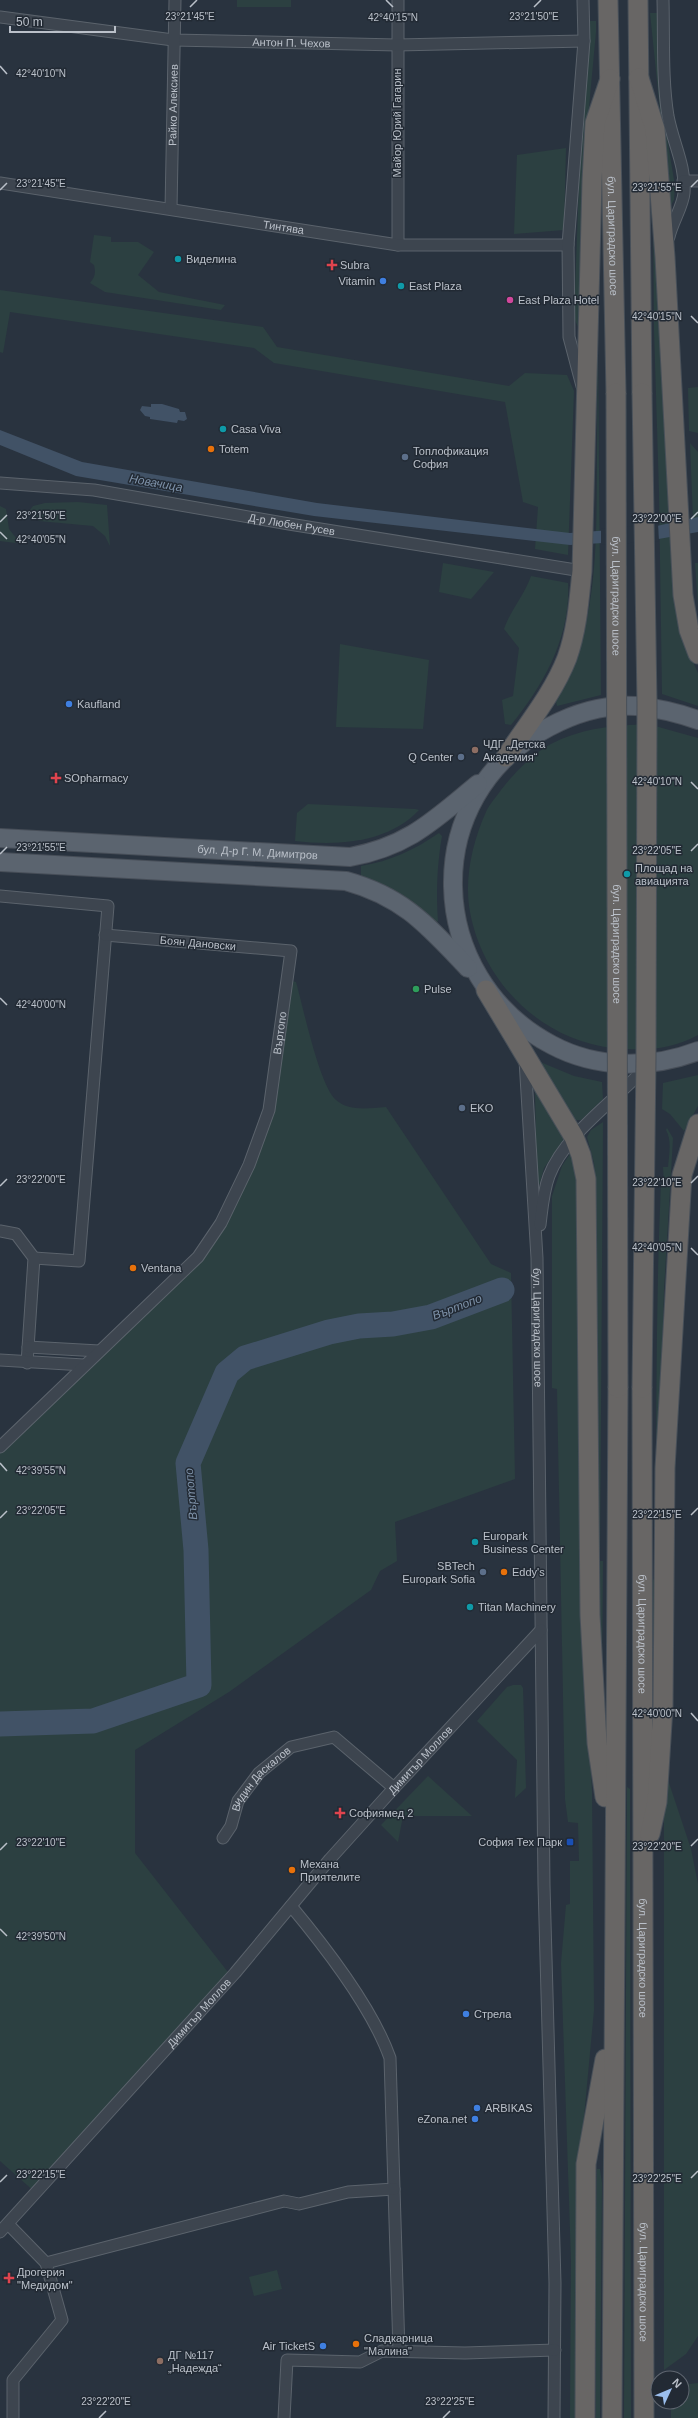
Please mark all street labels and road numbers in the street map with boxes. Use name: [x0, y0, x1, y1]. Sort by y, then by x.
street label: Антон П. Чехов: [252, 36, 331, 50]
street label: Райко Алексиев: [166, 64, 180, 146]
street label: Майор Юрий Гагарин: [391, 68, 403, 178]
street label: бул. Цариградско шосе: [606, 176, 620, 296]
street label: Тинтява: [262, 218, 306, 236]
street label: Д-р Любен Русев: [248, 511, 336, 537]
street label: бул. Цариградско шосе: [610, 536, 623, 656]
street label: бул. Д-р Г. М. Димитров: [197, 843, 318, 861]
street label: бул. Цариградско шосе: [611, 884, 623, 1004]
street label: Боян Дановски: [159, 934, 237, 952]
street label: Въртопо: [271, 1011, 289, 1055]
street label: бул. Цариградско шосе: [531, 1268, 544, 1387]
street label: бул. Цариградско шосе: [636, 1574, 649, 1694]
street label: Димитър Моллов: [386, 1723, 455, 1796]
street label: Видин Даскалов: [229, 1744, 293, 1813]
street label: бул. Цариградско шосе: [637, 1898, 649, 2018]
street label: Димитър Моллов: [165, 1976, 233, 2050]
street label: бул. Цариградско шосе: [638, 2222, 650, 2342]

